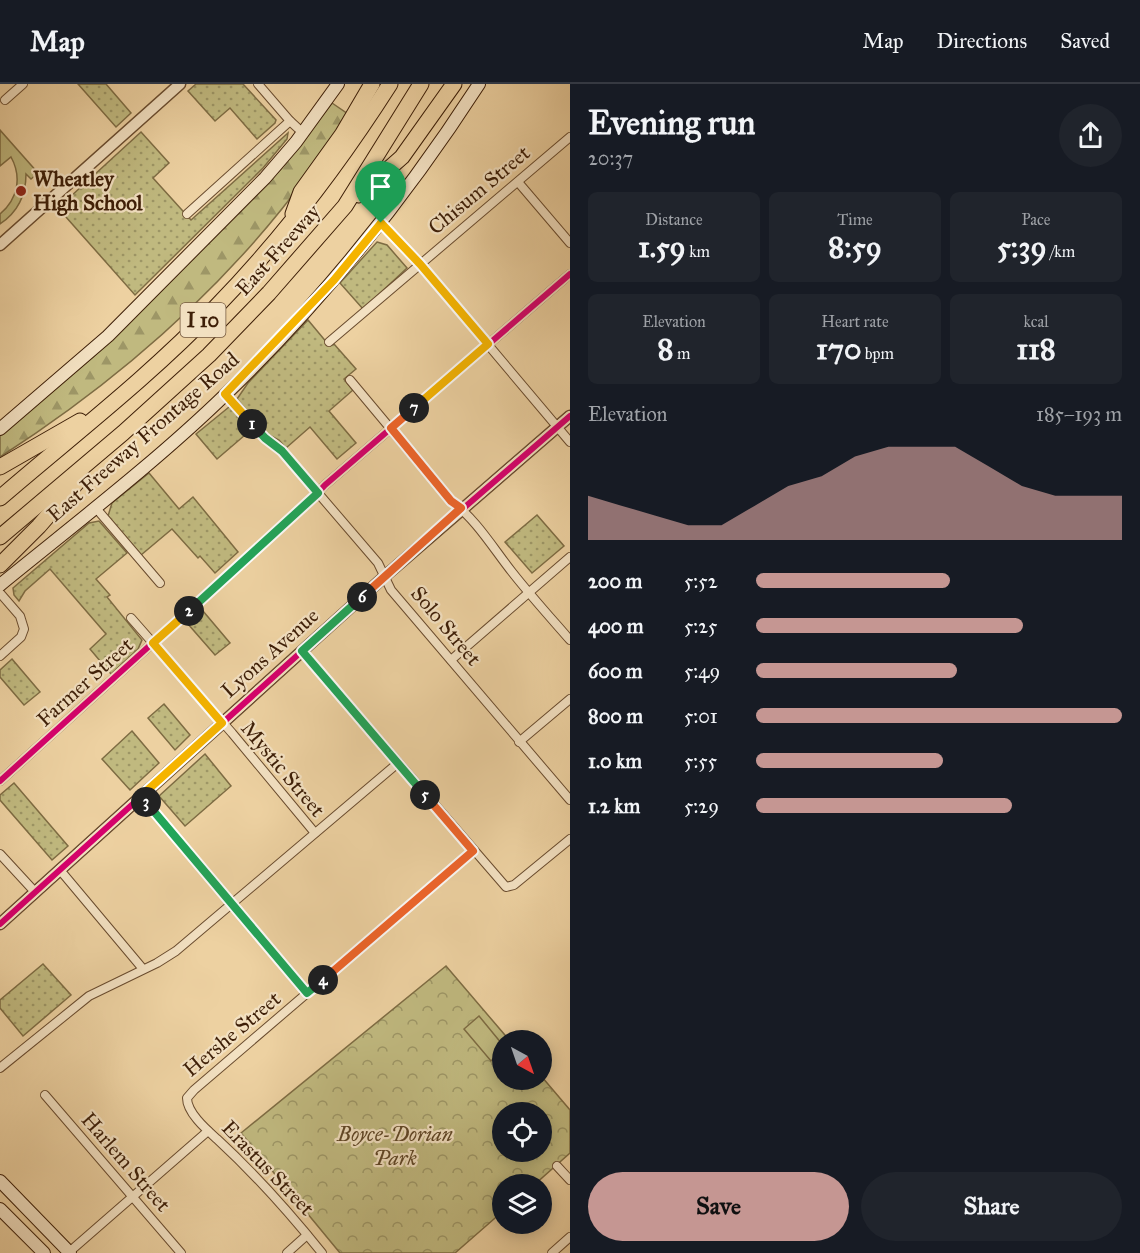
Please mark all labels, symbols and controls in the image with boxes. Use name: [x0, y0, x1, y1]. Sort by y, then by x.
text: Map: [30, 24, 85, 59]
text: Map: [863, 28, 904, 54]
text: Directions: [937, 28, 1027, 54]
text: Saved: [1060, 28, 1110, 54]
text: Evening run: [588, 103, 755, 143]
button: share: [1059, 104, 1122, 167]
street label: Chisum Street: [423, 140, 536, 240]
text: 20:37: [588, 146, 633, 170]
pin: [355, 161, 406, 223]
place label: Wheatley High School: [33, 166, 144, 216]
icon: arrive: [364, 170, 397, 203]
marker: Wheatley High School: [14, 184, 28, 198]
street label: East Freeway: [230, 198, 327, 301]
text: Distance: [645, 210, 703, 229]
text: Time: [837, 210, 873, 229]
text: Pace: [1021, 210, 1051, 229]
text: 1.59: [638, 229, 686, 265]
text: 8:59: [828, 229, 882, 265]
text: 5:39: [997, 229, 1047, 265]
text: km: [686, 242, 710, 261]
text: /km: [1047, 242, 1075, 261]
road number: I 10: [180, 303, 226, 337]
text: Elevation: [642, 312, 706, 331]
text: Heart rate: [821, 312, 889, 331]
text: kcal: [1023, 312, 1049, 331]
text: 8: [658, 331, 674, 367]
text: 170: [816, 331, 861, 367]
text: 118: [1016, 331, 1056, 367]
text: m: [674, 344, 690, 363]
text: bpm: [861, 344, 894, 363]
street label: East Freeway Frontage Road: [42, 346, 245, 527]
pin: 7: [399, 393, 429, 423]
text: 7: [410, 398, 418, 417]
text: Elevation: [588, 402, 667, 426]
text: 185–193 m: [1036, 402, 1122, 426]
pin: 1: [237, 409, 267, 439]
text: 1: [249, 414, 255, 433]
text: 200 m: [588, 569, 642, 593]
text: 5:52: [684, 569, 718, 593]
street label: Solo Street: [405, 581, 487, 671]
pin: 6: [347, 582, 377, 612]
text: 6: [358, 587, 366, 606]
pin: 2: [174, 596, 204, 626]
text: 2: [185, 601, 193, 620]
street label: Lyons Avenue: [216, 602, 324, 704]
text: 400 m: [588, 614, 644, 638]
text: 5:25: [684, 614, 717, 638]
street label: Farmer Street: [31, 632, 139, 732]
text: 600 m: [588, 659, 643, 683]
text: 5:49: [684, 659, 720, 683]
text: 800 m: [588, 704, 643, 728]
text: 5:01: [684, 704, 718, 728]
street label: Mystic Street: [235, 716, 331, 823]
text: 1.0 km: [588, 749, 642, 773]
text: 5:55: [684, 749, 717, 773]
pin: 5: [410, 780, 440, 810]
text: 5: [421, 785, 429, 804]
pin: 3: [131, 787, 161, 817]
text: 3: [143, 792, 149, 811]
text: 1.2 km: [588, 794, 640, 818]
text: 5:29: [684, 794, 719, 818]
pin: 4: [308, 965, 338, 995]
text: 4: [319, 970, 327, 989]
street label: Hershe Street: [178, 985, 286, 1082]
north arrow: [492, 1030, 552, 1090]
map controls: [492, 1030, 552, 1234]
button: locate: [492, 1102, 552, 1162]
street label: Harlem Street: [76, 1107, 177, 1218]
street label: Erastus Street: [216, 1115, 320, 1221]
park label: Boyce-Dorian Park: [336, 1121, 453, 1171]
button: Save: [588, 1172, 849, 1241]
button: Share: [861, 1172, 1122, 1241]
button: layers: [492, 1174, 552, 1234]

